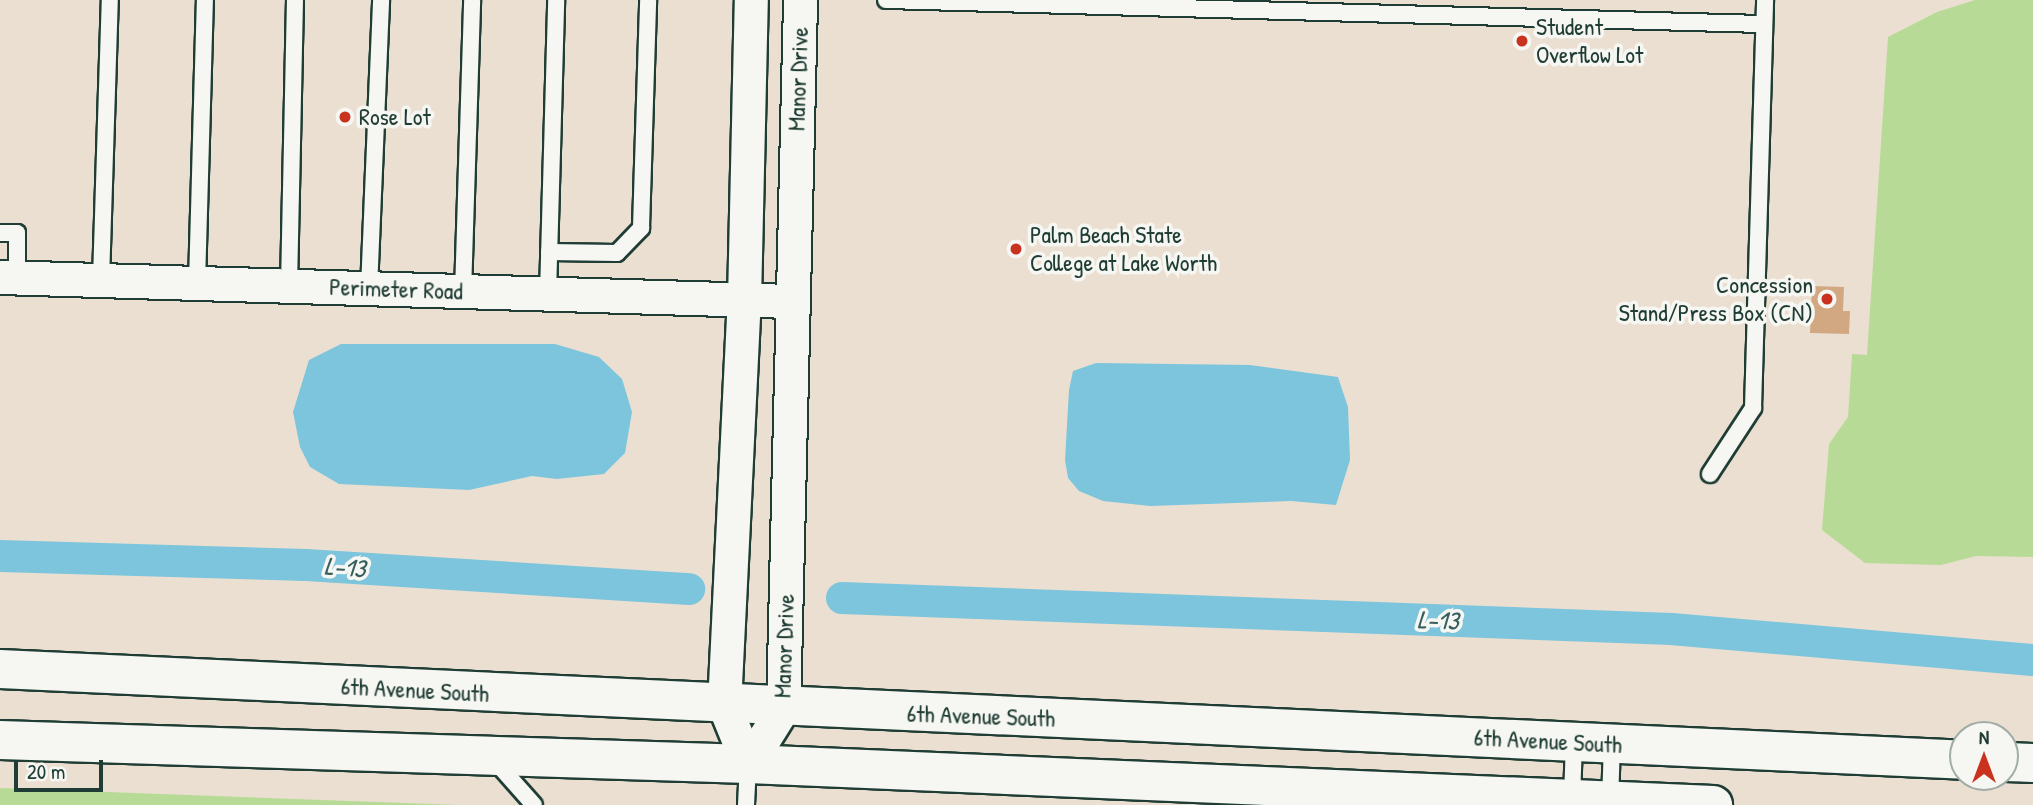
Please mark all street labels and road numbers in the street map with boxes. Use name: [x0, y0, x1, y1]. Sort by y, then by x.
street label: Manor Drive: [782, 26, 814, 132]
street label: Perimeter Road: [329, 272, 463, 306]
street label: Manor Drive: [768, 593, 800, 699]
street label: 6th Avenue South: [340, 672, 490, 708]
street label: 6th Avenue South: [906, 699, 1056, 733]
street label: 6th Avenue South: [1473, 723, 1623, 759]

